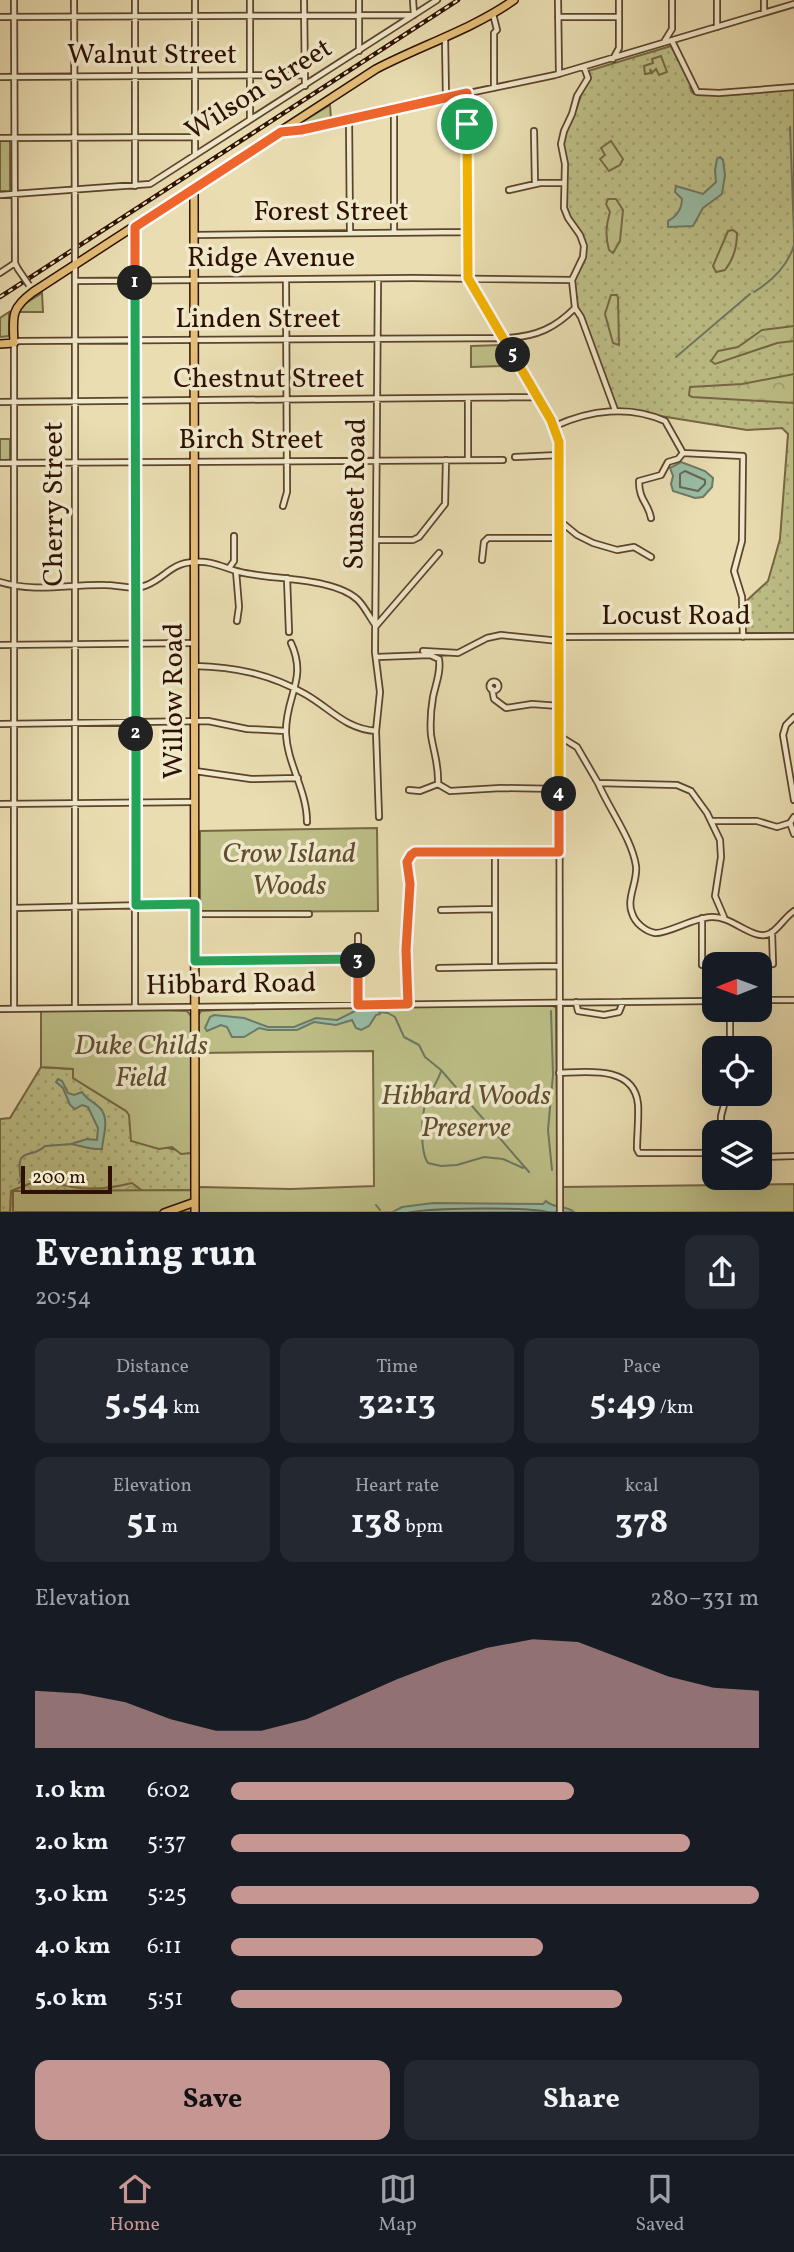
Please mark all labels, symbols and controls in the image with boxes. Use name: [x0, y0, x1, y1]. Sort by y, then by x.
street label: Wilson Street: [178, 29, 340, 151]
street label: Walnut Street: [67, 36, 237, 75]
pin: [437, 94, 497, 154]
icon: arrive: [448, 105, 486, 143]
street label: Forest Street: [253, 193, 409, 232]
street label: Ridge Avenue: [187, 239, 355, 278]
pin: 1: [118, 266, 152, 300]
text: 1: [131, 269, 138, 295]
street label: Linden Street: [175, 300, 341, 339]
pin: 5: [496, 338, 530, 372]
text: 5: [508, 341, 517, 367]
street label: Chestnut Street: [173, 360, 365, 399]
street label: Sunset Road: [335, 418, 377, 570]
street label: Cherry Street: [35, 421, 74, 587]
street label: Birch Street: [178, 421, 324, 460]
street label: Locust Road: [601, 597, 751, 636]
street label: Willow Road: [155, 623, 194, 779]
pin: 2: [118, 716, 154, 752]
text: 2: [131, 720, 140, 746]
pin: 4: [542, 776, 576, 812]
text: 4: [553, 780, 564, 806]
park label: Crow Island Woods: [222, 835, 356, 906]
pin: 3: [340, 944, 376, 978]
text: 3: [353, 947, 362, 973]
north arrow: [702, 952, 772, 1022]
map controls: [702, 952, 772, 1190]
street label: Hibbard Road: [146, 964, 316, 1006]
park label: Duke Childs Field: [74, 1027, 208, 1098]
button: locate: [702, 1036, 772, 1106]
park label: Hibbard Woods Preserve: [381, 1077, 551, 1148]
button: layers: [702, 1120, 772, 1190]
scale bar: [21, 1164, 112, 1195]
text: 200 m: [32, 1165, 86, 1191]
text: Evening run: [35, 1229, 257, 1282]
button: share: [685, 1235, 759, 1309]
text: 20:54: [35, 1282, 91, 1314]
text: Distance: [116, 1354, 189, 1380]
text: Time: [376, 1354, 418, 1380]
text: Pace: [623, 1354, 661, 1380]
text: 5.54: [105, 1380, 169, 1428]
text: 32:13: [358, 1380, 436, 1428]
text: 5:49: [589, 1380, 656, 1428]
text: km: [169, 1395, 200, 1421]
text: /km: [656, 1395, 694, 1421]
text: Elevation: [113, 1473, 192, 1499]
text: Heart rate: [355, 1473, 439, 1499]
text: kcal: [625, 1473, 659, 1499]
text: 51: [127, 1499, 157, 1547]
text: 138: [351, 1499, 402, 1547]
text: 378: [615, 1499, 668, 1547]
text: m: [157, 1514, 178, 1540]
text: bpm: [402, 1514, 443, 1540]
text: Elevation: [35, 1583, 131, 1615]
text: 280–331 m: [650, 1583, 759, 1615]
text: 1.0 km: [35, 1775, 106, 1807]
text: 6:02: [147, 1775, 190, 1807]
text: 2.0 km: [35, 1827, 108, 1859]
text: 5:37: [147, 1827, 186, 1859]
text: 3.0 km: [35, 1879, 108, 1911]
text: 5:25: [147, 1879, 187, 1911]
text: 4.0 km: [35, 1931, 110, 1963]
text: 6:11: [147, 1931, 182, 1963]
text: 5.0 km: [35, 1983, 108, 2015]
text: 5:51: [147, 1983, 183, 2015]
button: Save: [35, 2060, 390, 2140]
button: Share: [404, 2060, 759, 2140]
tab: Home: [109, 2170, 160, 2238]
tab: Map: [379, 2170, 417, 2238]
tab: Saved: [636, 2170, 685, 2238]

